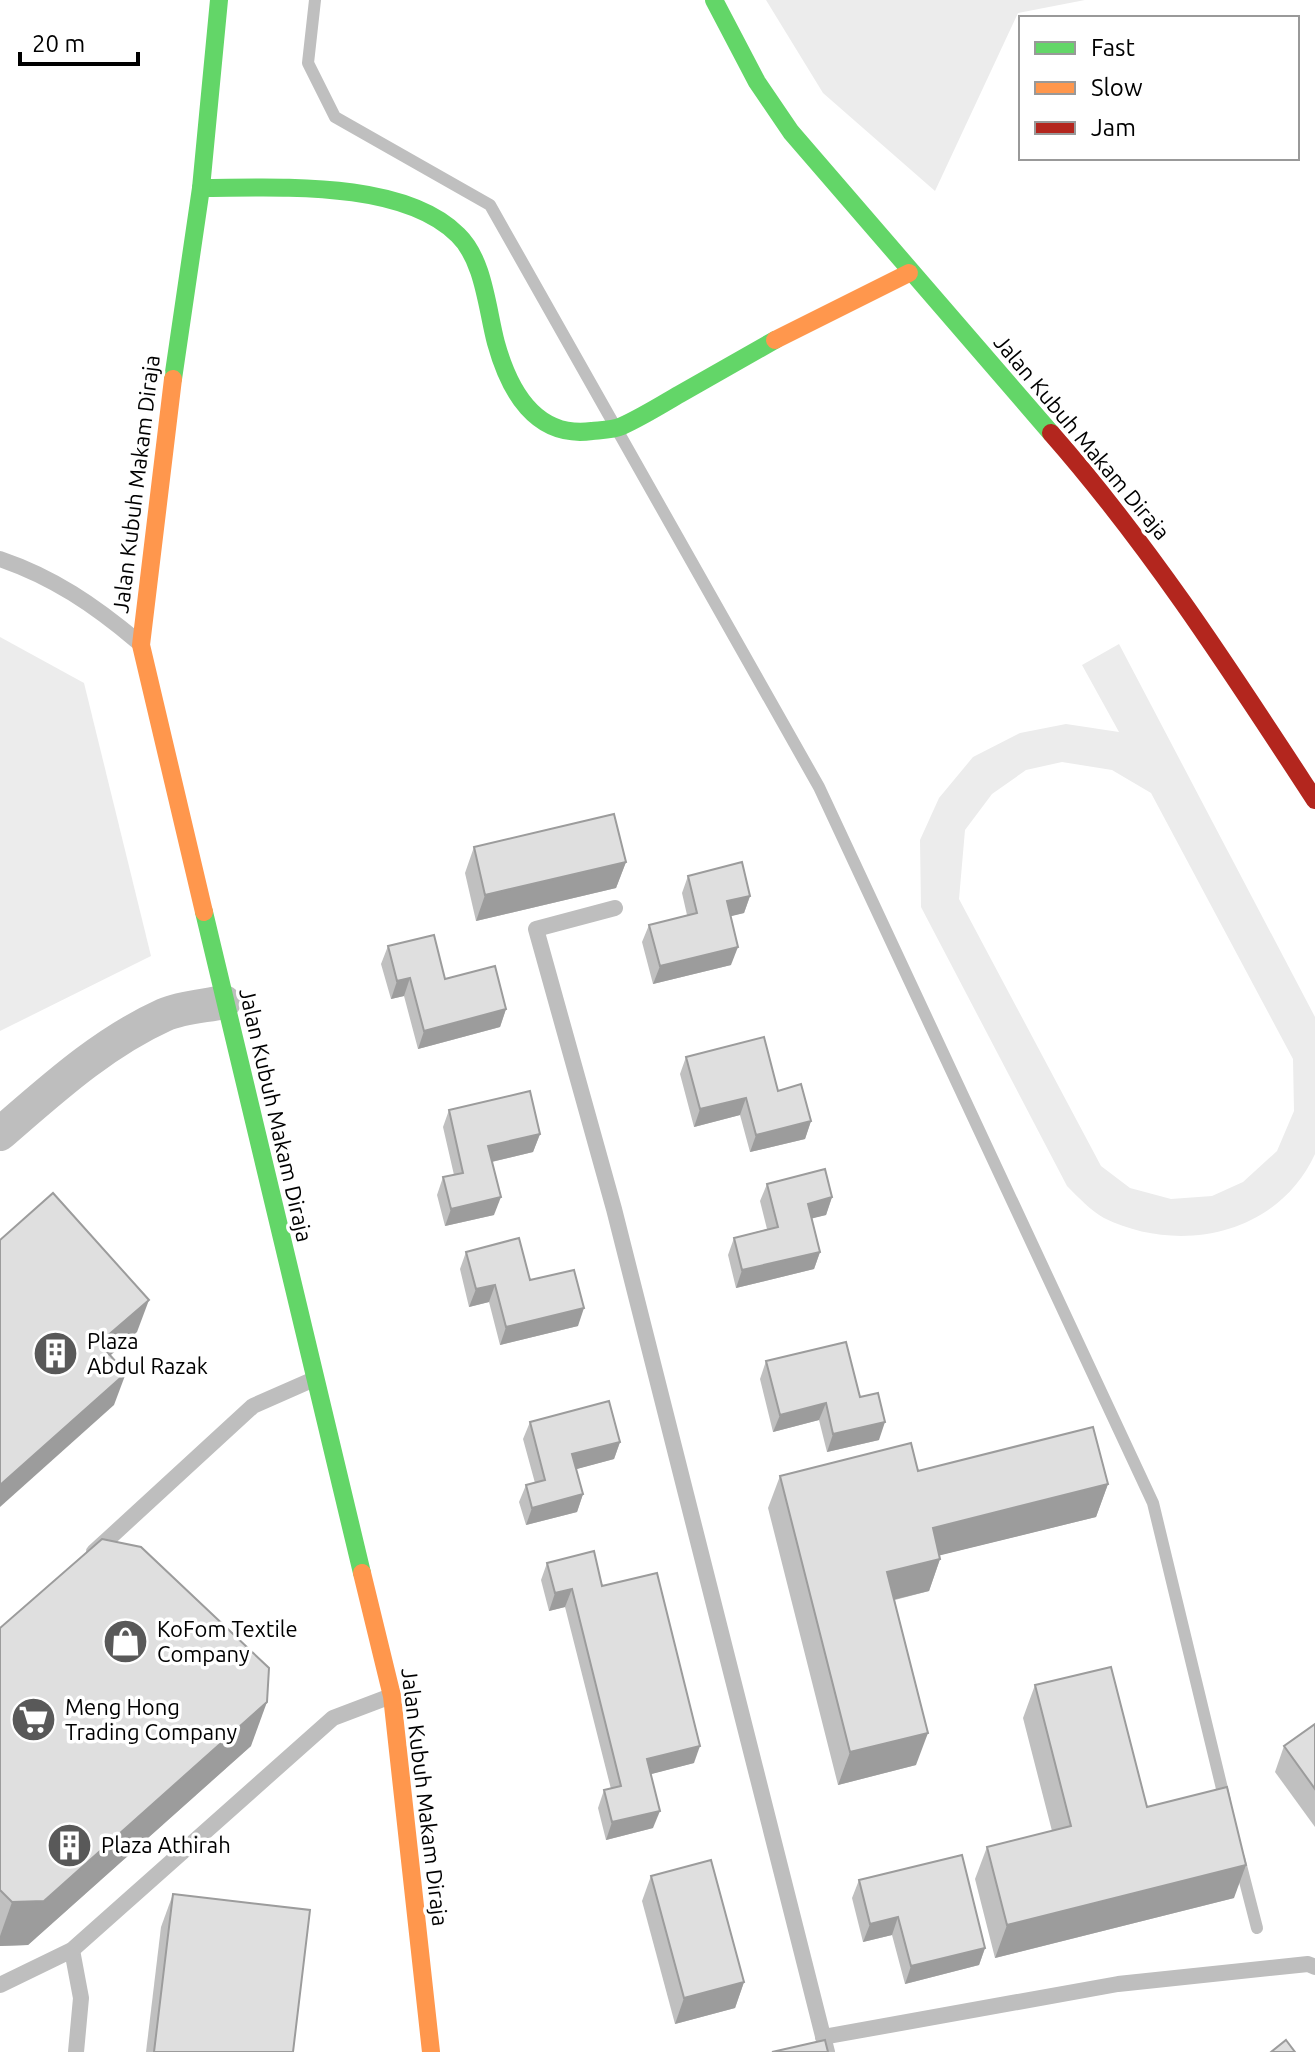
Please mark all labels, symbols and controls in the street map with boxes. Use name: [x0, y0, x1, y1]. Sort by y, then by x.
scale bar: [20, 16, 138, 66]
legend: [1019, 16, 1299, 160]
text: 20 m: [32, 30, 85, 57]
text: Fast: [1091, 34, 1135, 61]
text: Slow: [1091, 74, 1143, 101]
text: Jam: [1091, 114, 1136, 141]
street label: Jalan Kubuh Makam Diraja: [989, 329, 1175, 544]
street label: Jalan Kubuh Makam Diraja: [107, 354, 164, 614]
street label: Jalan Kubuh Makam Diraja: [235, 986, 318, 1244]
place label: Plaza Abdul Razak: [87, 1328, 208, 1378]
building icon: Plaza Abdul Razak: [32, 1330, 80, 1378]
place label: KoFom Textile Company: [157, 1616, 298, 1666]
shop icon: KoFom Textile Company: [102, 1618, 150, 1666]
street label: Jalan Kubuh Makam Diraja: [397, 1667, 454, 1927]
place label: Meng Hong Trading Company: [65, 1694, 237, 1744]
supermarket icon: Meng Hong Trading Company: [10, 1696, 58, 1744]
building icon: Plaza Athirah: [46, 1821, 94, 1869]
place label: Plaza Athirah: [101, 1832, 231, 1857]

